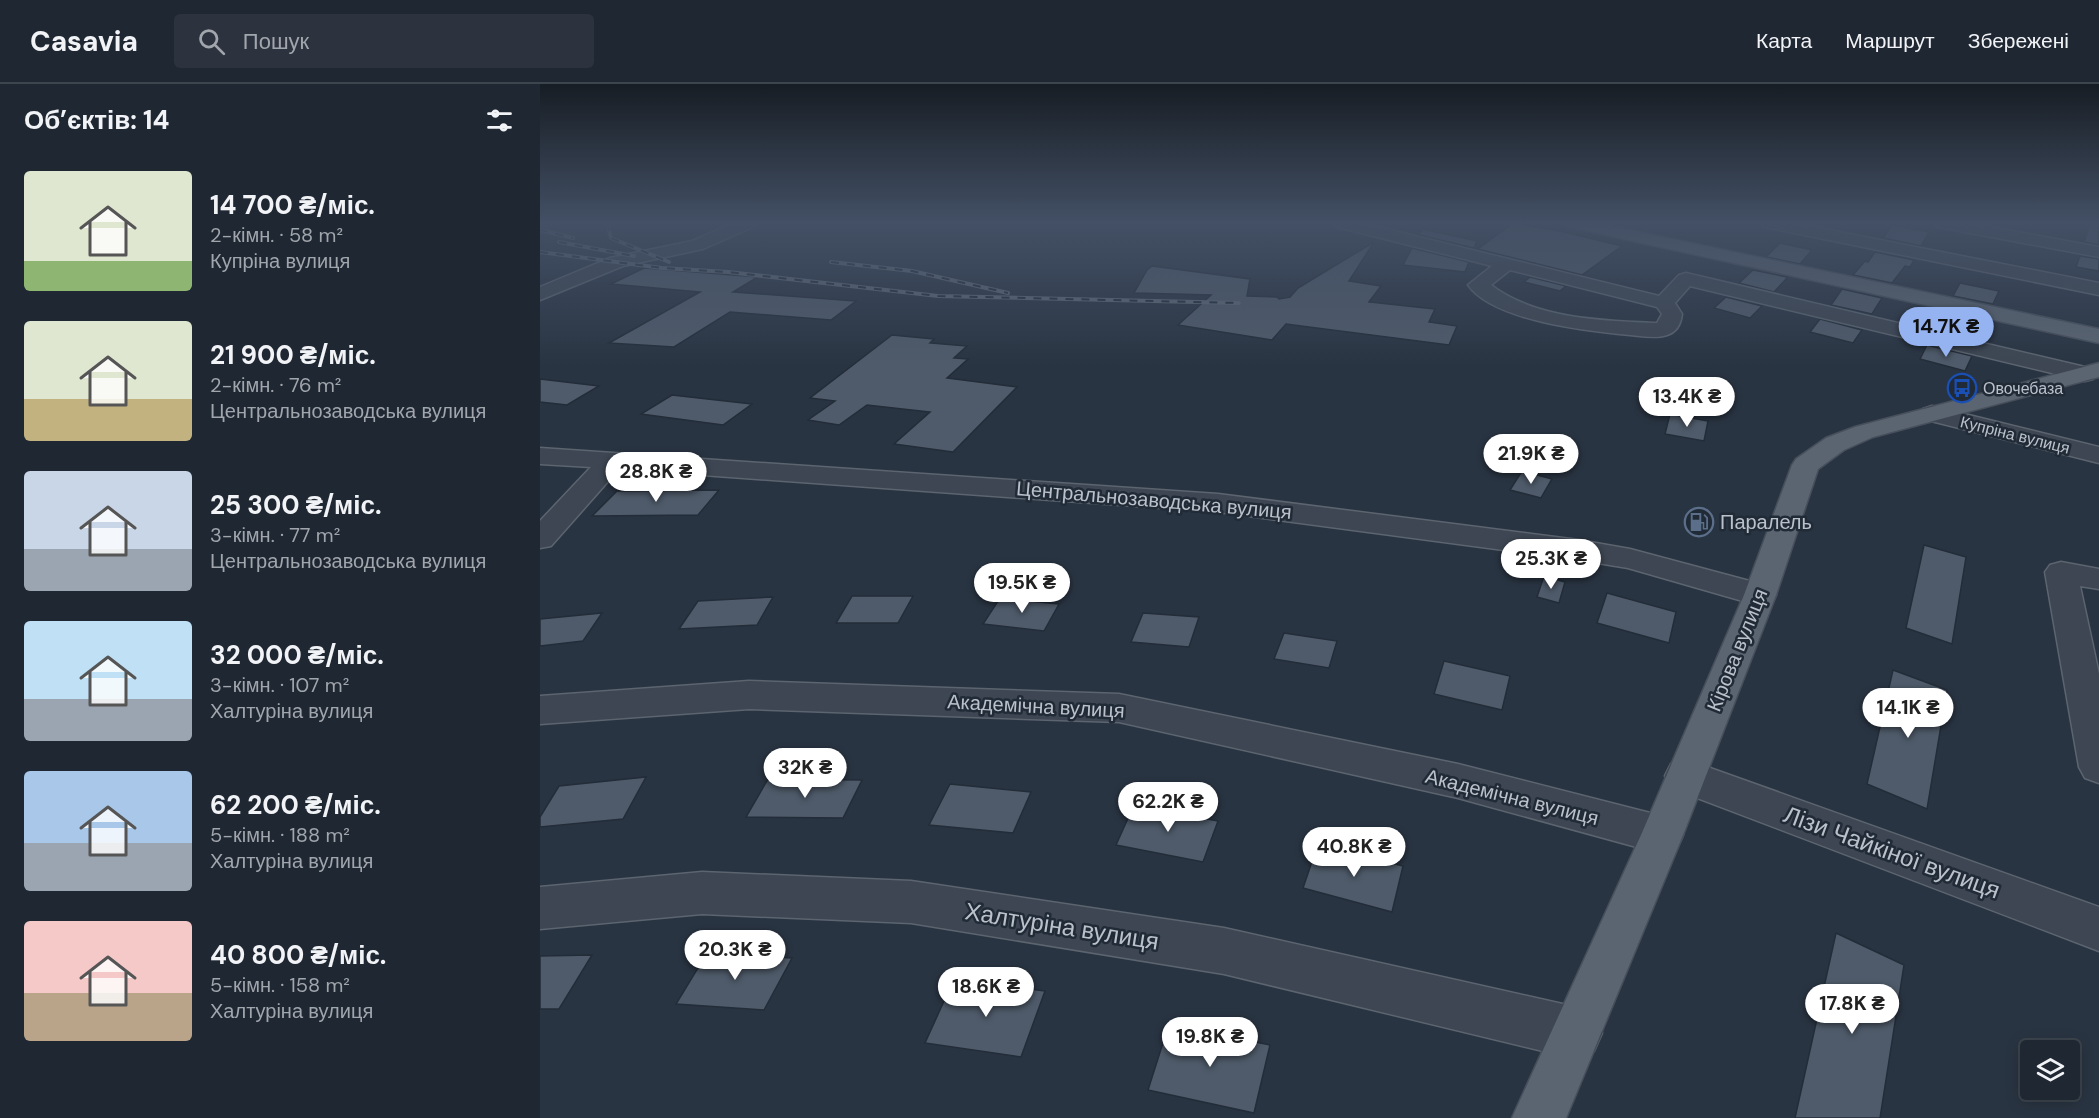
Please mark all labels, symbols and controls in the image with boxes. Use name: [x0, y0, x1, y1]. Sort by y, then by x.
search box: [174, 14, 594, 68]
text: Casavia: [30, 23, 138, 60]
icon: search: [195, 25, 228, 58]
text: Пошук: [243, 27, 309, 56]
text: Карта: [1756, 27, 1812, 55]
text: Маршрут: [1845, 27, 1935, 55]
text: Збережені: [1968, 27, 2069, 55]
text: Об’єктів: 14: [24, 103, 169, 137]
icon: filters: [483, 104, 516, 137]
text: 14 700 ₴/міс.: [210, 188, 375, 222]
icon: home: [72, 195, 144, 267]
text: 2-кімн. · 58 m²: [210, 222, 343, 248]
text: Купріна вулиця: [210, 248, 350, 274]
pin: 14.7K ₴: [1891, 307, 2001, 358]
text: 14.7K ₴: [1913, 313, 1979, 339]
text: 21 900 ₴/міс.: [210, 338, 376, 372]
icon: home: [72, 345, 144, 417]
text: 2-кімн. · 76 m²: [210, 372, 341, 398]
bus stop icon: Овочебаза: [1946, 372, 1978, 404]
pin: 13.4K ₴: [1632, 377, 1742, 428]
place label: Овочебаза: [1983, 378, 2063, 399]
text: 13.4K ₴: [1653, 383, 1721, 409]
text: Центральнозаводська вулиця: [210, 398, 486, 424]
street label: Купріна вулиця: [1958, 411, 2072, 459]
pin: 21.9K ₴: [1476, 434, 1586, 485]
text: 21.9K ₴: [1497, 440, 1565, 466]
pin: 28.8K ₴: [601, 452, 711, 503]
text: 28.8K ₴: [620, 458, 692, 484]
street label: Центральнозаводська вулиця: [1015, 475, 1293, 525]
text: 25 300 ₴/міс.: [210, 488, 382, 522]
icon: home: [72, 495, 144, 567]
fuel station icon: Паралель: [1683, 506, 1715, 538]
place label: Паралель: [1720, 509, 1812, 535]
text: 3-кімн. · 77 m²: [210, 522, 340, 548]
pin: 25.3K ₴: [1496, 539, 1606, 590]
text: 25.3K ₴: [1515, 545, 1587, 571]
text: Центральнозаводська вулиця: [210, 548, 486, 574]
pin: 19.5K ₴: [967, 563, 1077, 614]
text: 19.5K ₴: [988, 569, 1056, 595]
street label: Кірова вулиця: [1701, 585, 1773, 715]
text: 32 000 ₴/міс.: [210, 638, 384, 672]
icon: home: [72, 645, 144, 717]
text: 3-кімн. · 107 m²: [210, 672, 349, 698]
street label: Академічна вулиця: [947, 688, 1125, 724]
pin: 14.1K ₴: [1853, 688, 1963, 739]
text: 14.1K ₴: [1876, 694, 1940, 720]
text: Халтуріна вулиця: [210, 698, 373, 724]
pin: 32K ₴: [763, 748, 847, 799]
text: 32K ₴: [778, 754, 832, 780]
street label: Академічна вулиця: [1423, 763, 1601, 831]
pin: 62.2K ₴: [1113, 782, 1223, 833]
text: 62 200 ₴/міс.: [210, 788, 381, 822]
text: 62.2K ₴: [1132, 788, 1204, 814]
icon: home: [72, 795, 144, 867]
street label: Лізи Чайкіної вулиця: [1780, 798, 2004, 906]
text: 5-кімн. · 188 m²: [210, 822, 350, 848]
pin: 40.8K ₴: [1299, 827, 1409, 878]
text: 40.8K ₴: [1316, 833, 1392, 859]
text: Халтуріна вулиця: [210, 848, 373, 874]
street label: Халтуріна вулиця: [963, 895, 1161, 957]
pin: 20.3K ₴: [680, 930, 790, 981]
text: 20.3K ₴: [699, 936, 771, 962]
text: 40 800 ₴/міс.: [210, 938, 386, 972]
icon: home: [72, 945, 144, 1017]
pin: 18.6K ₴: [931, 967, 1041, 1018]
text: 5-кімн. · 158 m²: [210, 972, 350, 998]
text: 18.6K ₴: [952, 973, 1020, 999]
pin: 17.8K ₴: [1797, 984, 1907, 1035]
text: 17.8K ₴: [1819, 990, 1885, 1016]
text: Халтуріна вулиця: [210, 998, 373, 1024]
pin: 19.8K ₴: [1155, 1017, 1265, 1068]
text: 19.8K ₴: [1176, 1023, 1244, 1049]
map controls: [2020, 1040, 2080, 1100]
button: layers: [2020, 1040, 2080, 1100]

